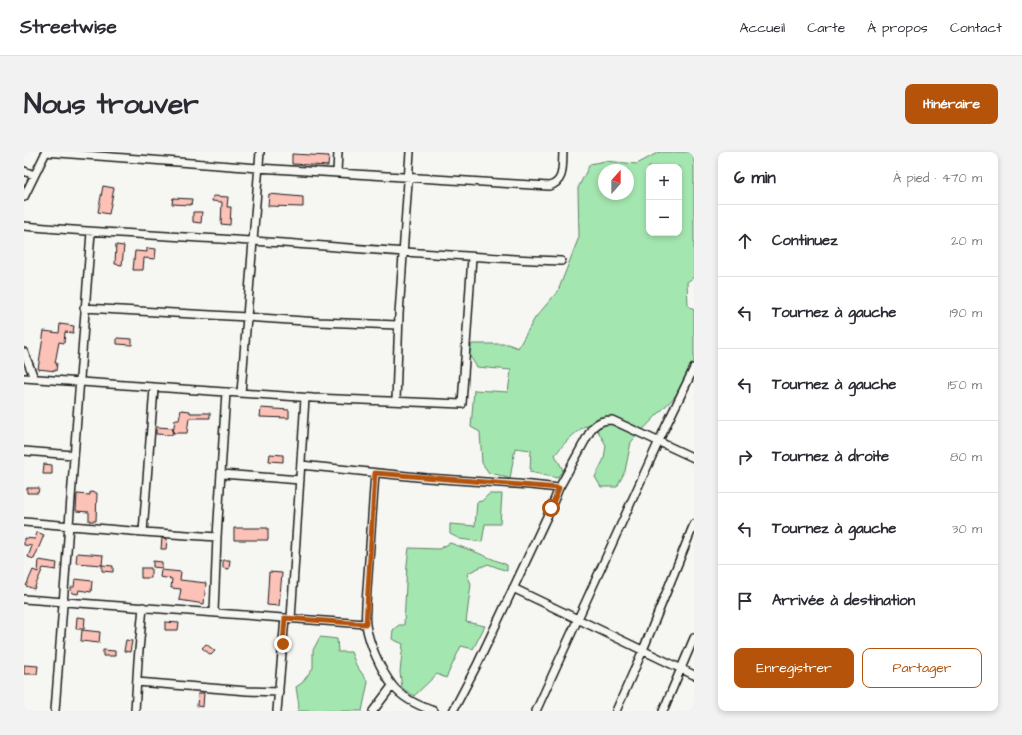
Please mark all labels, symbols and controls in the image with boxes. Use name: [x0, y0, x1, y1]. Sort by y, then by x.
text: Streetwise: [20, 14, 117, 41]
text: Accueil: [740, 18, 785, 38]
text: Carte: [807, 18, 845, 38]
text: À propos: [867, 18, 928, 38]
text: Contact: [950, 18, 1002, 38]
button: Itinéraire: [905, 84, 998, 124]
text: Nous trouver: [24, 85, 199, 124]
north arrow: [598, 164, 634, 200]
map controls: [646, 164, 682, 236]
button: +: [646, 164, 682, 200]
text: 6 min: [734, 166, 776, 190]
text: À pied · 470 m: [893, 169, 982, 187]
button: −: [646, 200, 682, 236]
icon: ahead: [734, 230, 756, 252]
text: Continuez: [772, 230, 838, 251]
text: 20 m: [951, 232, 982, 250]
icon: left: [734, 302, 756, 324]
text: Tournez à gauche: [772, 302, 896, 323]
text: 190 m: [949, 304, 982, 322]
icon: left: [734, 374, 756, 396]
text: Tournez à gauche: [772, 374, 896, 395]
text: 150 m: [948, 376, 982, 394]
icon: right: [734, 446, 756, 468]
text: Tournez à droite: [772, 446, 889, 467]
text: 80 m: [950, 448, 982, 466]
route start: [542, 499, 560, 517]
icon: left: [734, 518, 756, 540]
text: Tournez à gauche: [772, 518, 896, 539]
text: 30 m: [952, 520, 982, 538]
icon: arrive: [734, 590, 756, 612]
text: Arrivée à destination: [772, 590, 915, 611]
route end: [274, 635, 292, 653]
button: Enregistrer: [734, 648, 854, 688]
button: Partager: [862, 648, 982, 688]

